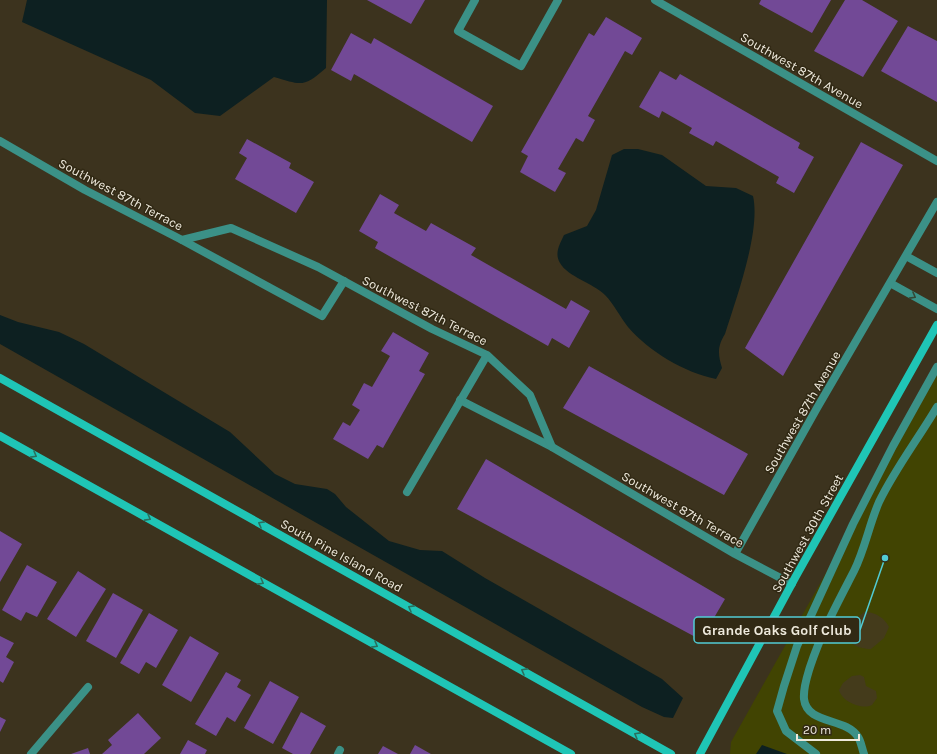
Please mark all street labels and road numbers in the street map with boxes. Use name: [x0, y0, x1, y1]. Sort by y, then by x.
street label: Southwest 87th Avenue: [738, 29, 866, 112]
street label: Southwest 87th Terrace: [56, 155, 186, 234]
street label: Southwest 87th Terrace: [360, 272, 490, 349]
street label: Southwest 87th Avenue: [761, 348, 844, 476]
street label: Southwest 87th Terrace: [619, 468, 747, 551]
street label: Southwest 30th Street: [769, 471, 846, 595]
street label: South Pine Island Road: [278, 516, 405, 595]

